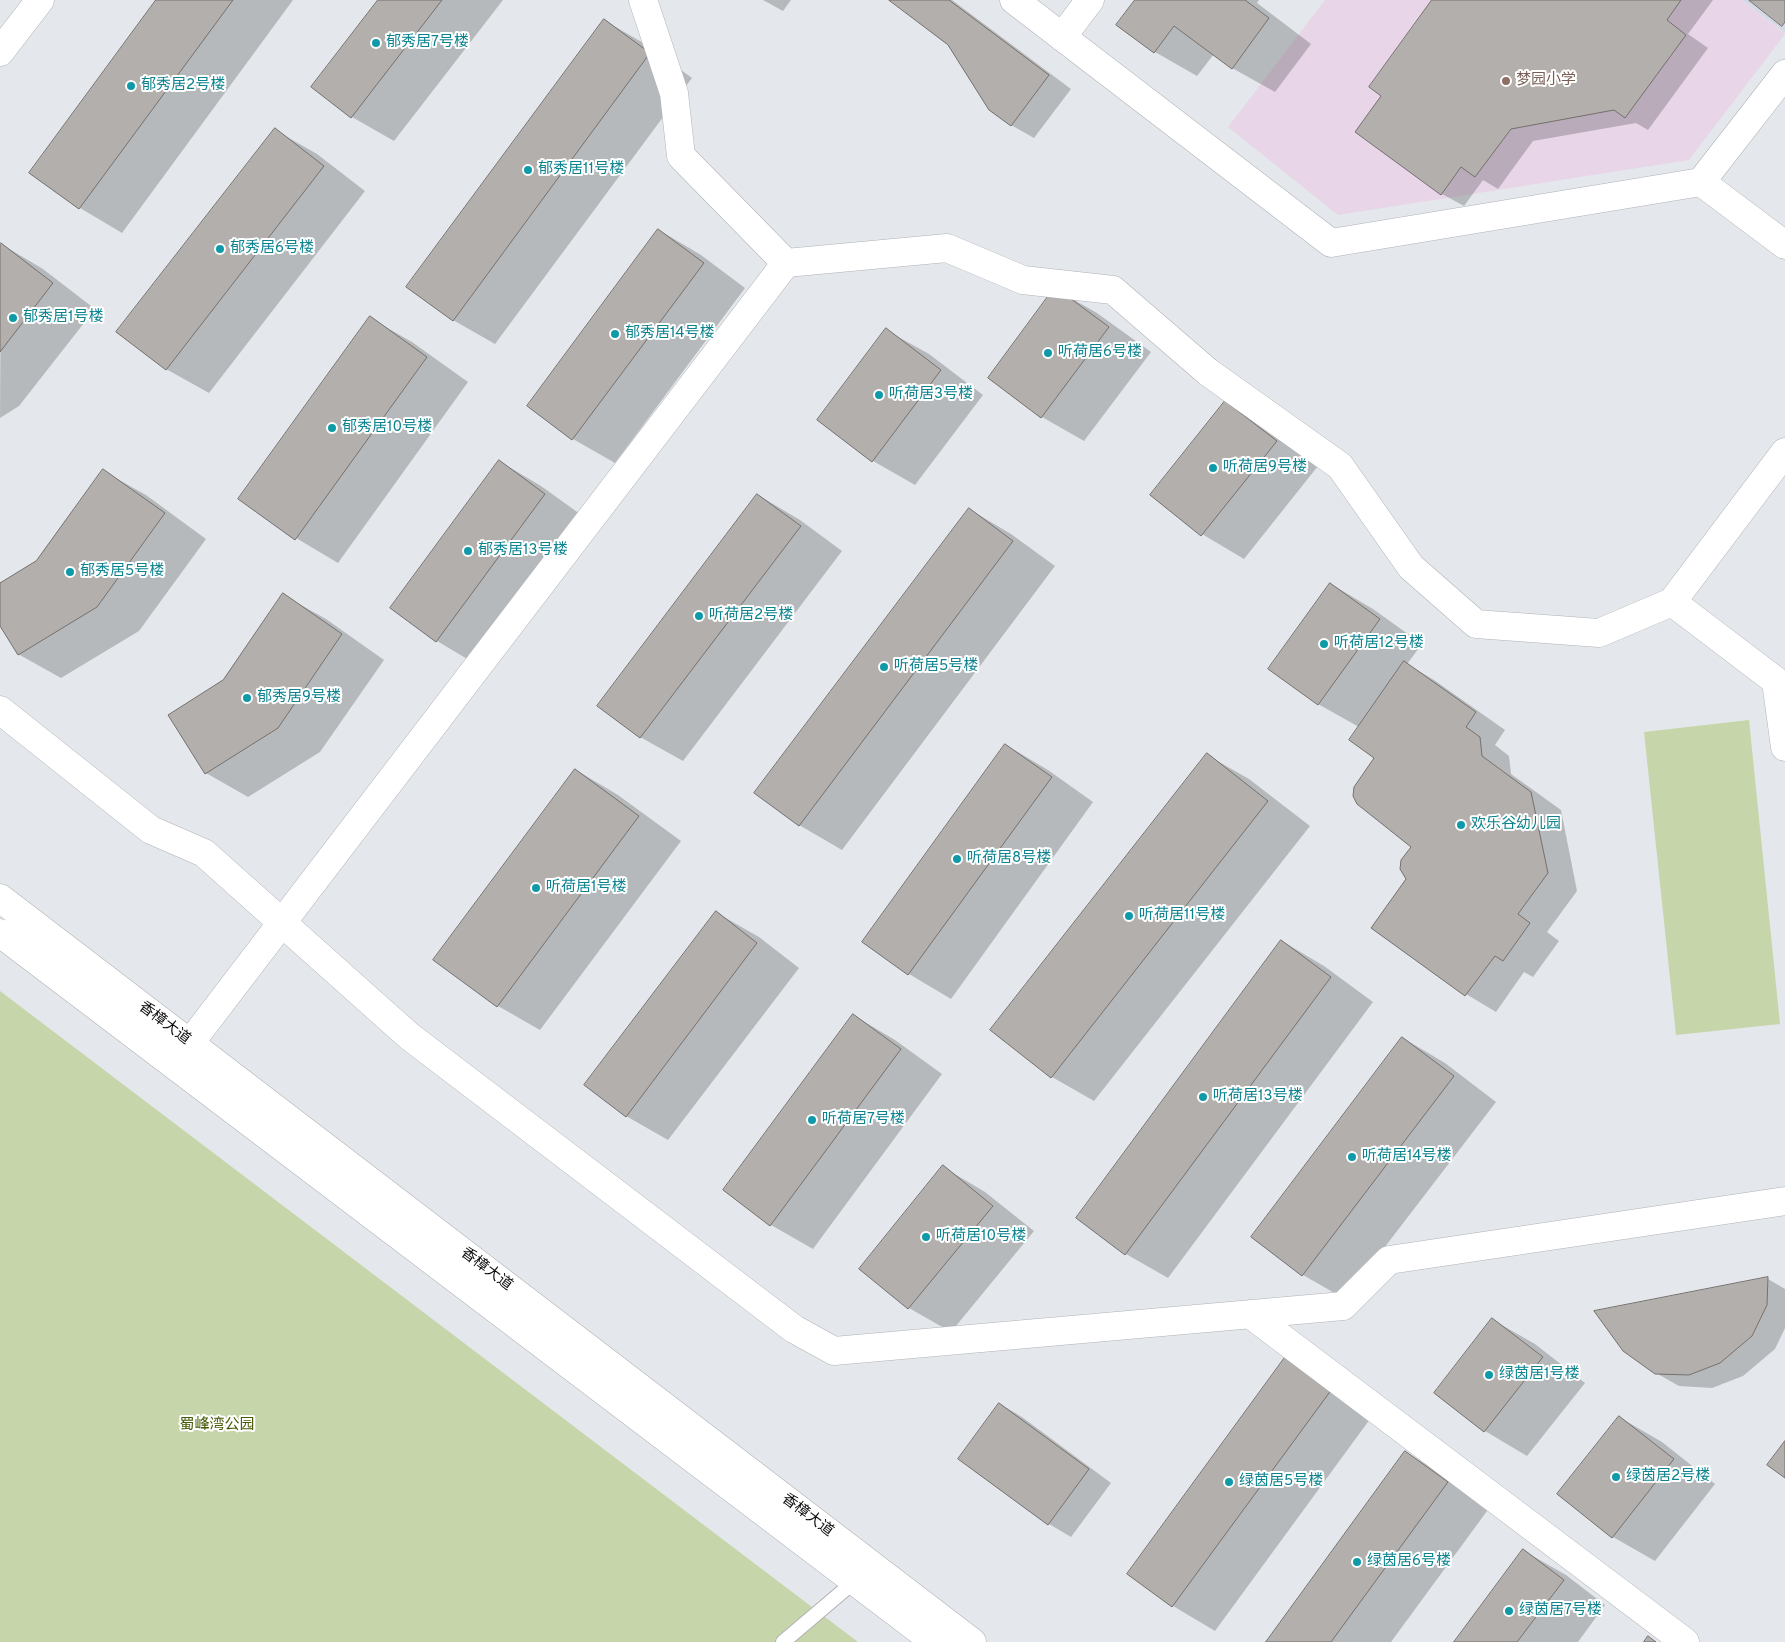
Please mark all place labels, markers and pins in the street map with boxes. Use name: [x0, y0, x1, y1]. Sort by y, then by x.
place label: 郁秀居7号楼: [386, 34, 469, 52]
marker: 郁秀居7号楼: [370, 37, 382, 49]
place label: 梦园小学: [1516, 72, 1576, 90]
marker: 梦园小学: [1500, 75, 1512, 87]
place label: 郁秀居2号楼: [141, 77, 225, 95]
marker: 郁秀居2号楼: [125, 80, 137, 92]
place label: 郁秀居11号楼: [538, 161, 624, 179]
marker: 郁秀居11号楼: [522, 164, 534, 176]
place label: 郁秀居6号楼: [230, 240, 314, 258]
marker: 郁秀居6号楼: [214, 243, 226, 255]
place label: 郁秀居1号楼: [23, 309, 104, 327]
marker: 郁秀居1号楼: [7, 312, 19, 324]
place label: 郁秀居14号楼: [625, 325, 715, 343]
marker: 郁秀居14号楼: [609, 328, 621, 340]
place label: 听荷居6号楼: [1058, 344, 1142, 362]
marker: 听荷居6号楼: [1042, 347, 1054, 359]
place label: 听荷居3号楼: [889, 386, 973, 404]
marker: 听荷居3号楼: [873, 389, 885, 401]
place label: 郁秀居10号楼: [342, 419, 432, 437]
marker: 郁秀居10号楼: [326, 422, 338, 434]
place label: 听荷居9号楼: [1223, 459, 1307, 477]
marker: 听荷居9号楼: [1207, 462, 1219, 474]
place label: 郁秀居13号楼: [478, 542, 568, 560]
marker: 郁秀居13号楼: [462, 545, 474, 557]
place label: 郁秀居5号楼: [80, 563, 164, 581]
marker: 郁秀居5号楼: [64, 566, 76, 578]
place label: 听荷居2号楼: [709, 607, 793, 625]
marker: 听荷居2号楼: [693, 610, 705, 622]
place label: 听荷居12号楼: [1334, 635, 1424, 653]
marker: 听荷居12号楼: [1318, 638, 1330, 650]
place label: 听荷居5号楼: [894, 658, 978, 676]
marker: 听荷居5号楼: [878, 661, 890, 673]
place label: 郁秀居9号楼: [257, 689, 341, 707]
marker: 郁秀居9号楼: [241, 692, 253, 704]
place label: 欢乐谷幼儿园: [1471, 816, 1561, 834]
marker: 欢乐谷幼儿园: [1455, 819, 1467, 831]
place label: 听荷居8号楼: [967, 850, 1051, 868]
marker: 听荷居8号楼: [951, 853, 963, 865]
place label: 听荷居1号楼: [546, 879, 627, 897]
marker: 听荷居1号楼: [530, 882, 542, 894]
place label: 听荷居11号楼: [1139, 907, 1225, 925]
marker: 听荷居11号楼: [1123, 910, 1135, 922]
place label: 听荷居13号楼: [1213, 1088, 1303, 1106]
marker: 听荷居13号楼: [1197, 1091, 1209, 1103]
place label: 听荷居7号楼: [822, 1111, 905, 1129]
marker: 听荷居7号楼: [806, 1114, 818, 1126]
place label: 听荷居14号楼: [1362, 1148, 1452, 1166]
marker: 听荷居14号楼: [1346, 1151, 1358, 1163]
place label: 听荷居10号楼: [936, 1228, 1026, 1246]
marker: 听荷居10号楼: [920, 1231, 932, 1243]
place label: 绿茵居1号楼: [1499, 1366, 1580, 1384]
marker: 绿茵居1号楼: [1483, 1369, 1495, 1381]
place label: 绿茵居2号楼: [1626, 1468, 1710, 1486]
marker: 绿茵居2号楼: [1610, 1471, 1622, 1483]
place label: 绿茵居5号楼: [1239, 1473, 1323, 1491]
marker: 绿茵居5号楼: [1223, 1476, 1235, 1488]
place label: 绿茵居6号楼: [1367, 1553, 1451, 1571]
marker: 绿茵居6号楼: [1351, 1556, 1363, 1568]
place label: 绿茵居7号楼: [1519, 1602, 1602, 1620]
marker: 绿茵居7号楼: [1503, 1605, 1515, 1617]

